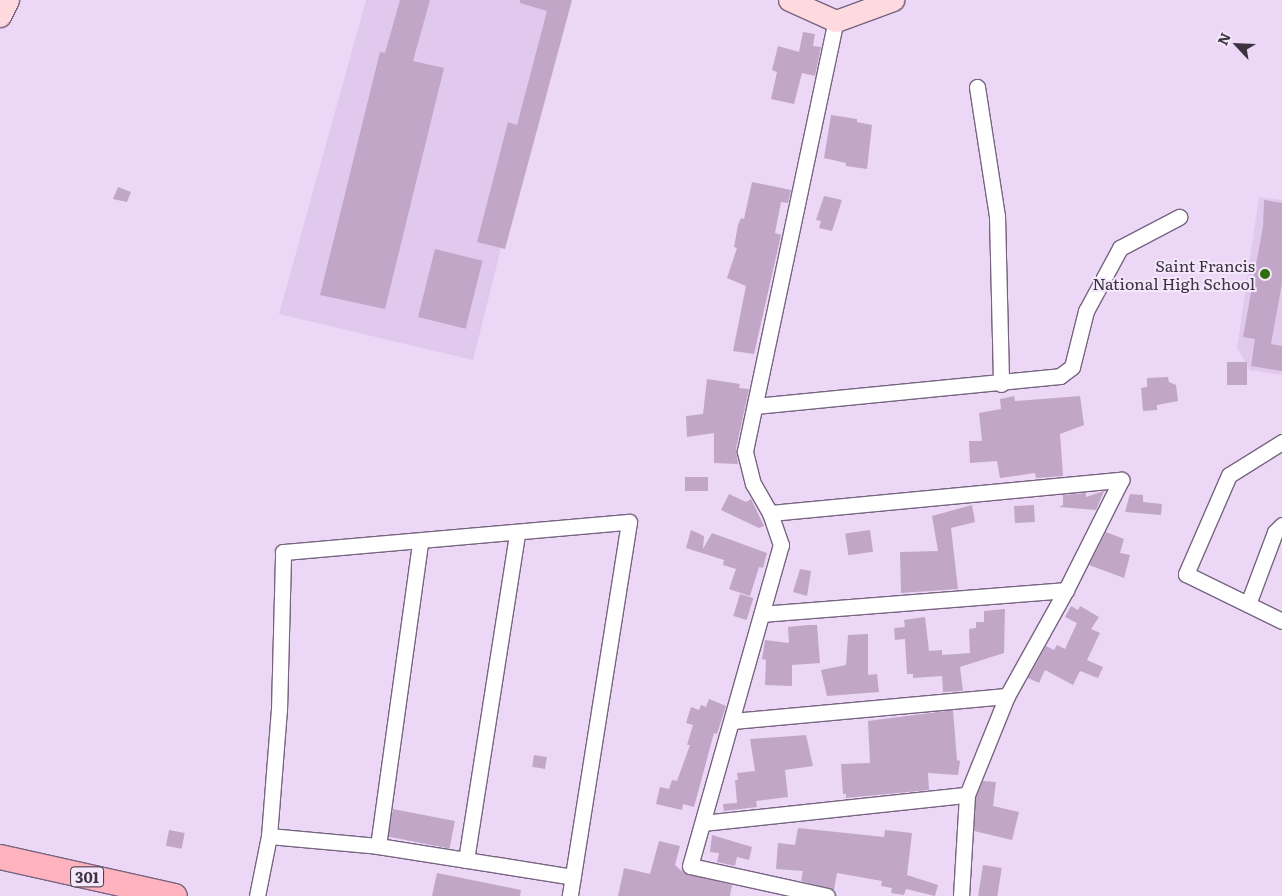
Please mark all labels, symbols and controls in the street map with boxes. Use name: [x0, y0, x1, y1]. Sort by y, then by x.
north arrow: [1212, 20, 1262, 70]
text: N: [1212, 29, 1235, 48]
place label: Saint Francis National High School: [1092, 255, 1255, 293]
marker: Saint Francis National High School: [1259, 268, 1271, 280]
road number: 301: [70, 864, 104, 890]

